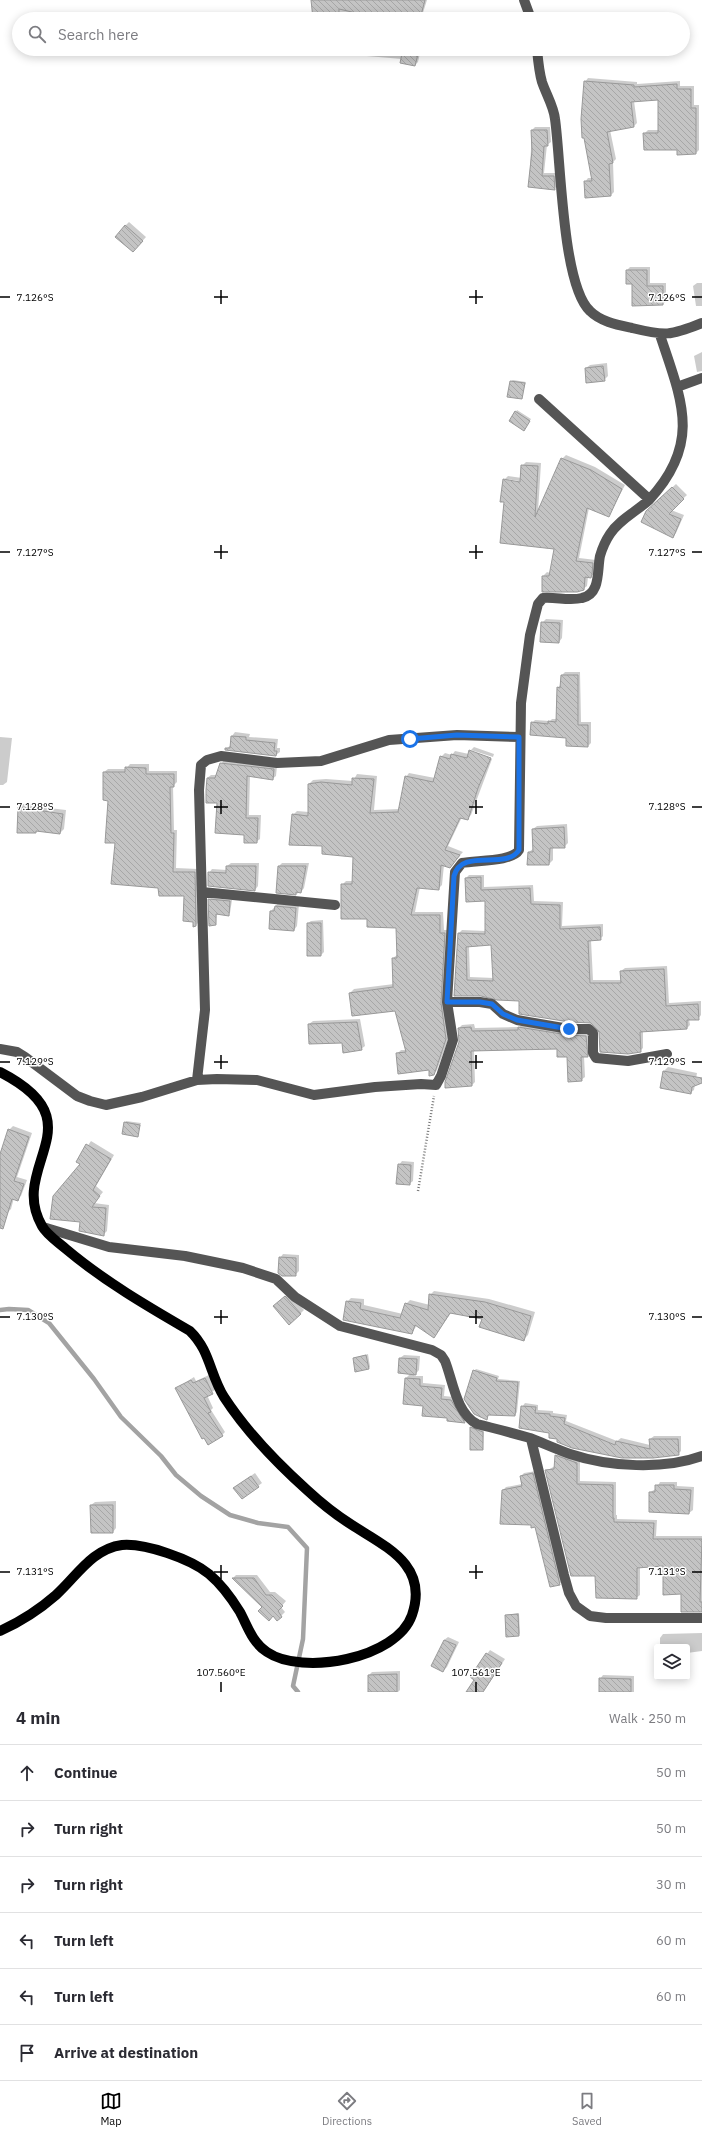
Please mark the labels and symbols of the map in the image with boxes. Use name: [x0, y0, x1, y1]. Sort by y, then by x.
text: 7.126°S: [16, 291, 54, 304]
text: 7.126°S: [648, 291, 686, 304]
text: 7.127°S: [16, 546, 54, 559]
text: 7.127°S: [648, 546, 686, 559]
route start: [401, 730, 419, 748]
text: 7.128°S: [16, 800, 54, 813]
text: 7.128°S: [648, 800, 686, 813]
route end: [560, 1020, 578, 1038]
text: 7.129°S: [16, 1055, 54, 1068]
text: 7.129°S: [648, 1055, 686, 1068]
text: 7.130°S: [16, 1310, 54, 1323]
text: 7.130°S: [648, 1310, 686, 1323]
text: 7.131°S: [16, 1565, 54, 1578]
text: 7.131°S: [648, 1565, 686, 1578]
text: 107.560°E: [196, 1666, 246, 1679]
text: 107.561°E: [451, 1666, 501, 1679]

